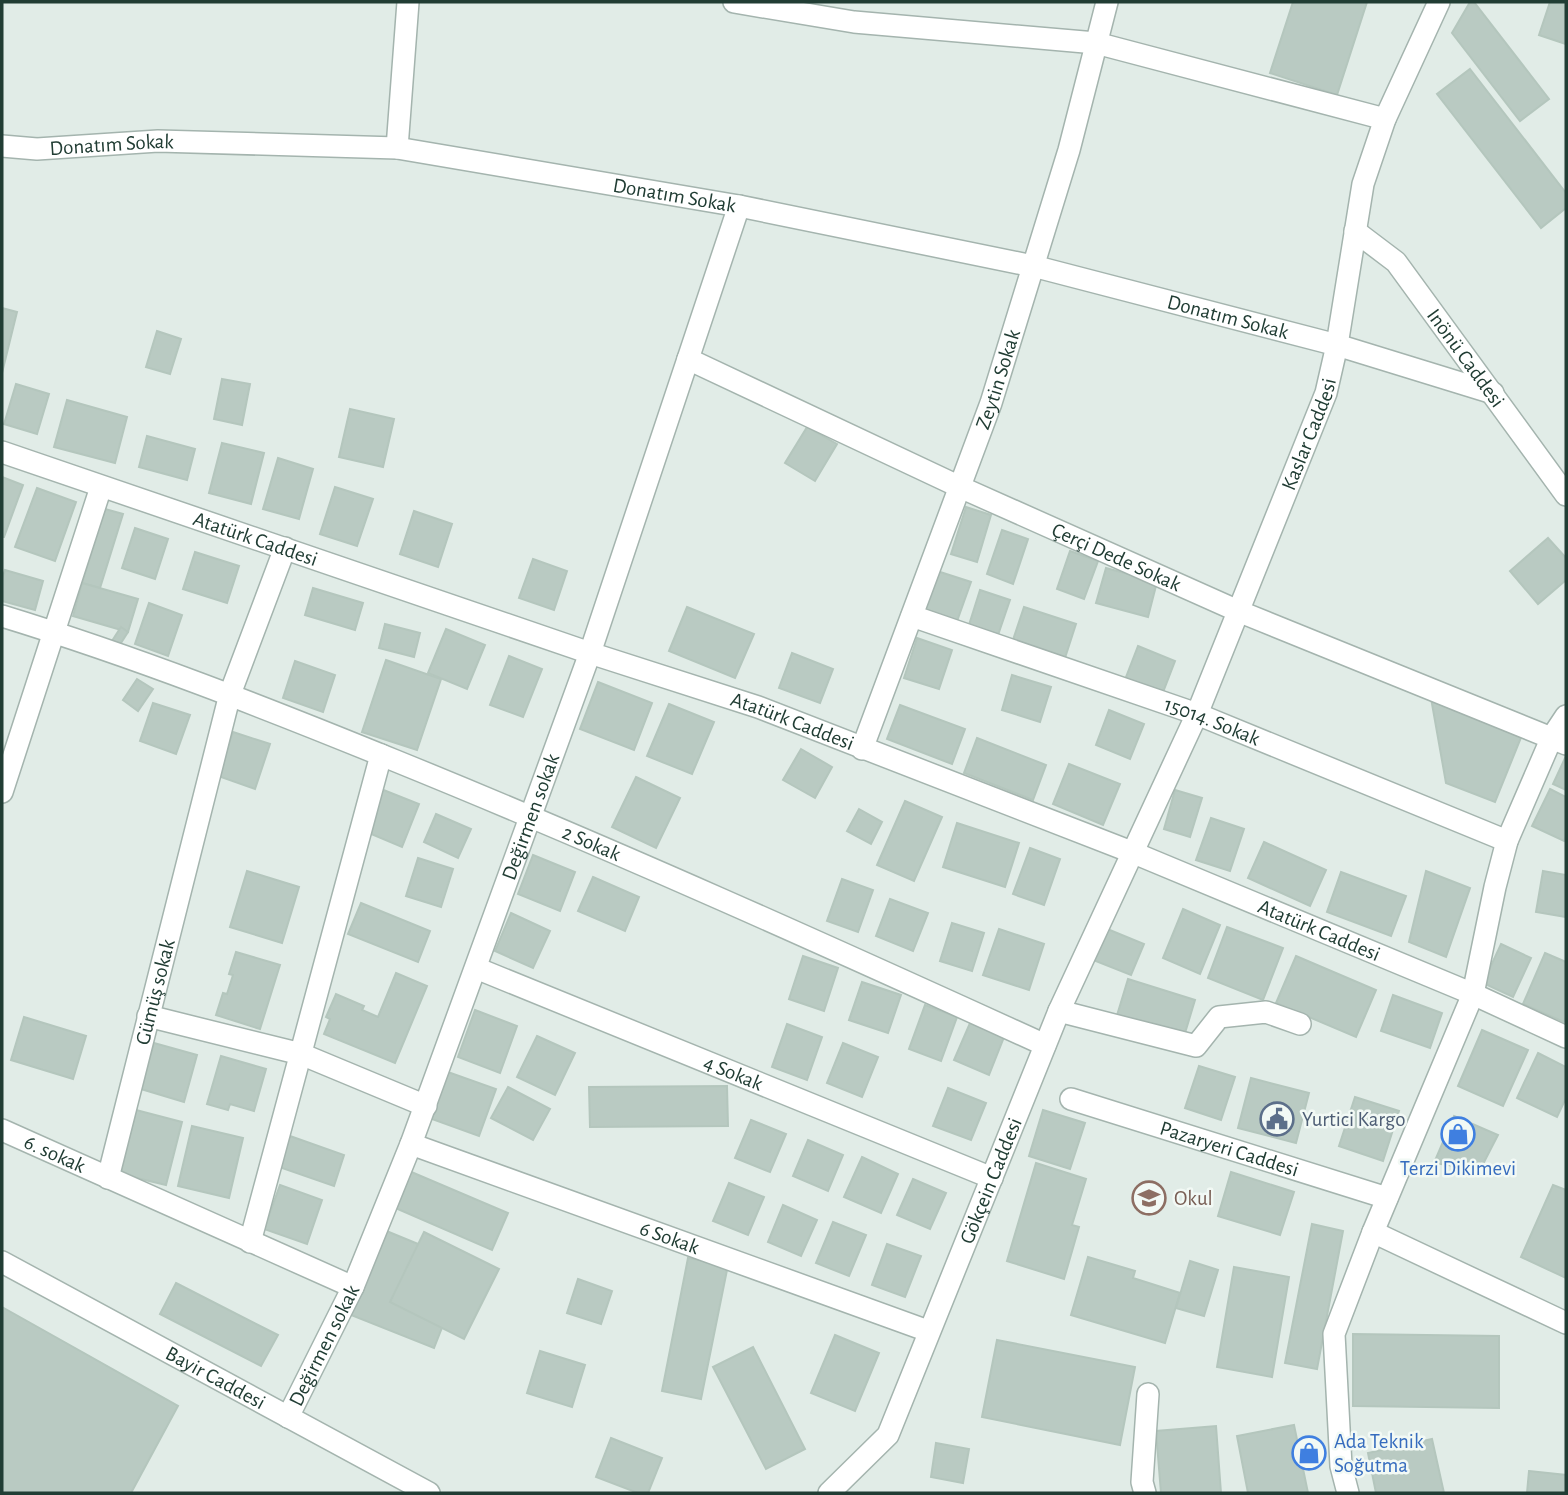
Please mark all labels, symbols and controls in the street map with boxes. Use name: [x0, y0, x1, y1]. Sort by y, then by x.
street label: Donatım Sokak: [49, 130, 175, 159]
street label: Donatım Sokak: [611, 174, 738, 216]
street label: Donatım Sokak: [1165, 291, 1291, 343]
street label: Inönü Caddesi: [1423, 305, 1509, 411]
street label: Zeytin Sokak: [972, 326, 1024, 432]
street label: Kaslar Caddesi: [1278, 376, 1340, 493]
street label: Atatürk Caddesi: [191, 508, 321, 570]
street label: Çerçi Dede Sokak: [1049, 519, 1185, 595]
street label: Atatürk Caddesi: [728, 688, 857, 754]
street label: 15014. Sokak: [1162, 693, 1263, 749]
street label: Değirmen sokak: [498, 750, 563, 883]
street label: 2 Sokak: [559, 821, 624, 865]
street label: Atatürk Caddesi: [1255, 895, 1383, 965]
street label: Gümüş sokak: [132, 936, 178, 1047]
street label: 4 Sokak: [701, 1051, 766, 1094]
public building icon: Yurtici Kargo: [1258, 1100, 1296, 1138]
place label: Yurtici Kargo: [1302, 1109, 1406, 1130]
street label: Gökçein Caddesi: [956, 1115, 1025, 1247]
shop icon: Terzi Dikimevi: [1439, 1115, 1477, 1153]
street label: Pazaryeri Caddesi: [1158, 1117, 1301, 1180]
street label: 6. sokak: [21, 1131, 89, 1177]
place label: Terzi Dikimevi: [1400, 1158, 1516, 1179]
school or university icon: Okul: [1130, 1179, 1168, 1217]
place label: Okul: [1174, 1188, 1213, 1209]
street label: 6 Sokak: [637, 1217, 703, 1258]
street label: Değirmen sokak: [285, 1281, 363, 1409]
street label: Bayir Caddesi: [162, 1342, 269, 1413]
place label: Ada Teknik Soğutma: [1334, 1431, 1424, 1476]
shop icon: Ada Teknik Soğutma: [1290, 1434, 1328, 1472]

